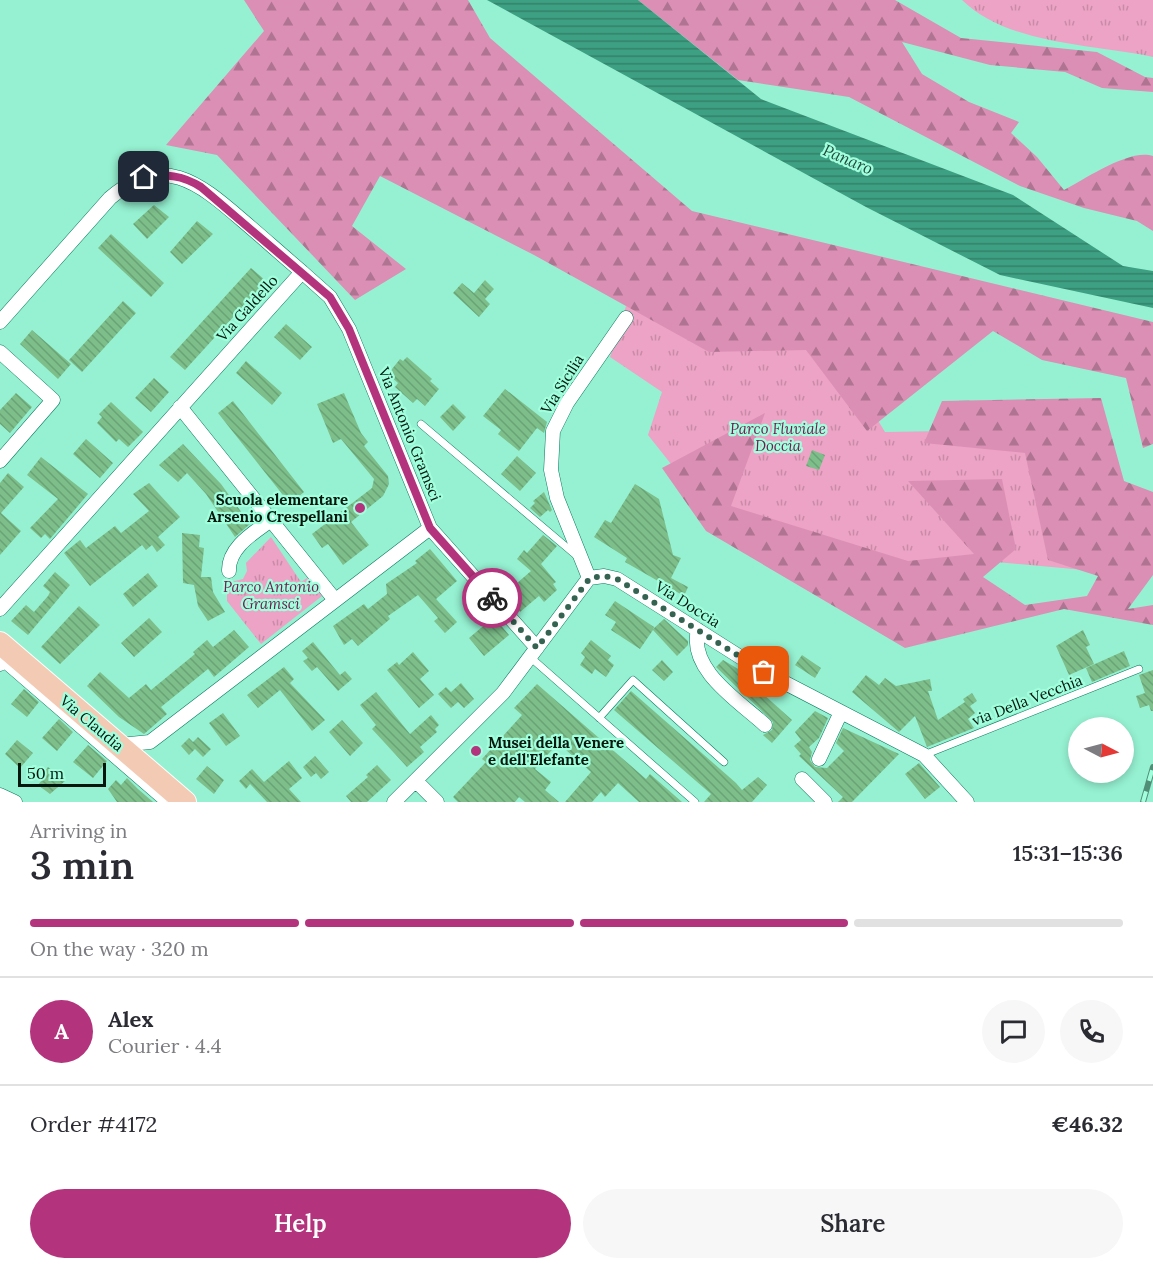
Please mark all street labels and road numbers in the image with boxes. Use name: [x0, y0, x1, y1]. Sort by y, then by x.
street label: Via Galdello: [212, 271, 282, 346]
street label: Via Sicilia: [536, 351, 588, 418]
street label: Via Antonio Gramsci: [374, 363, 446, 504]
street label: Via Doccia: [651, 576, 724, 632]
street label: via Della Vecchia: [969, 670, 1085, 730]
street label: Via Claudia: [55, 690, 128, 755]

